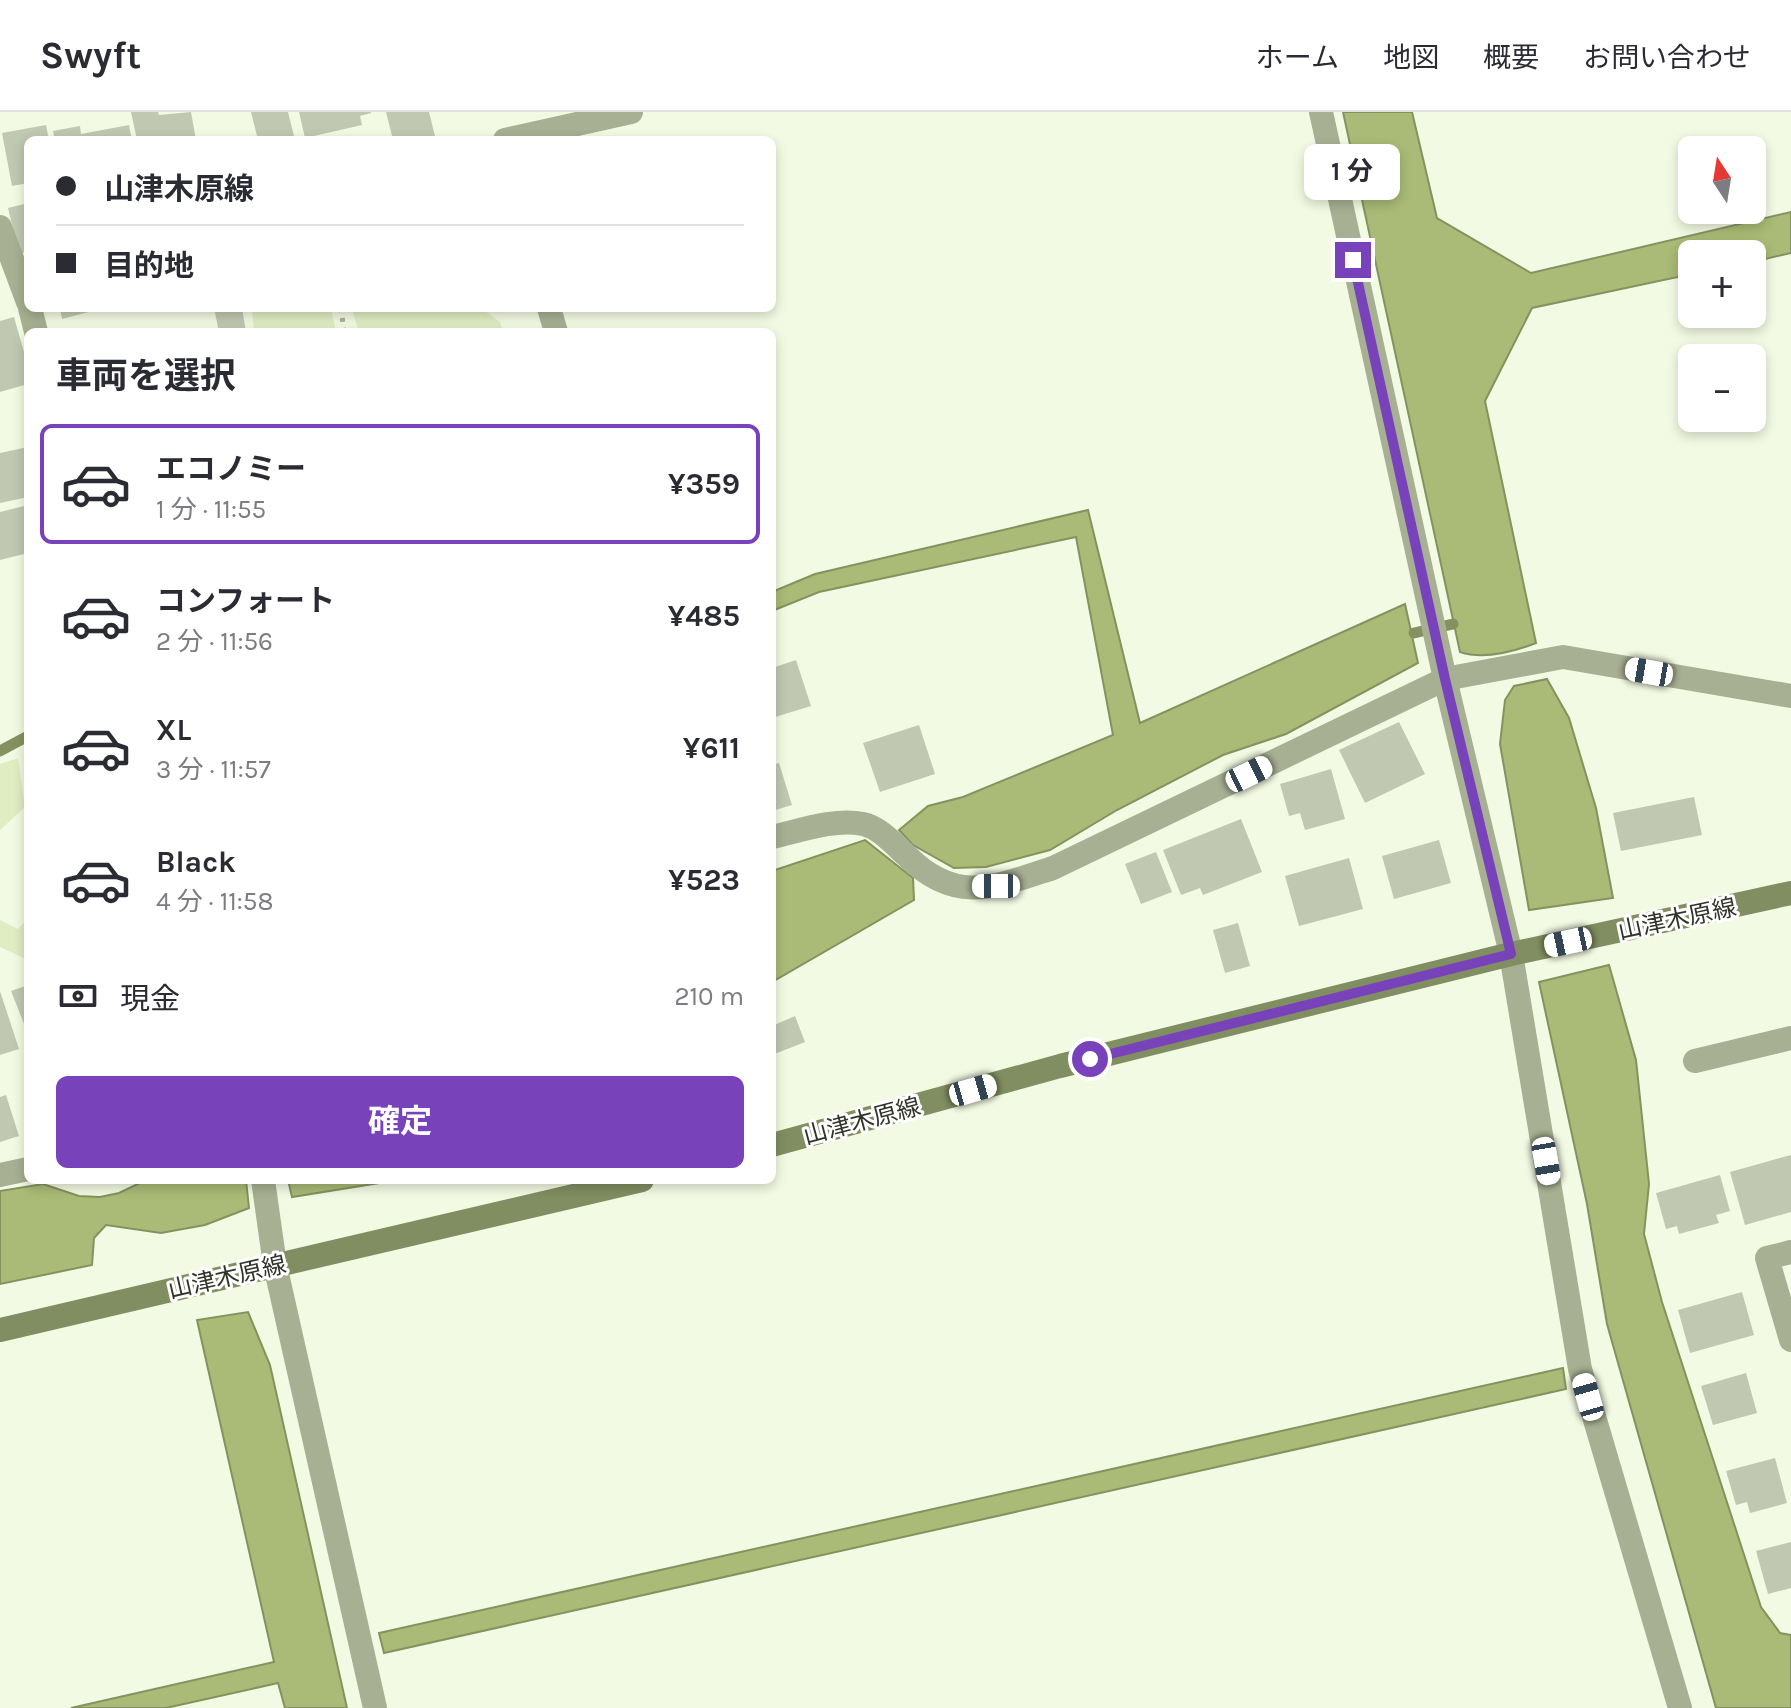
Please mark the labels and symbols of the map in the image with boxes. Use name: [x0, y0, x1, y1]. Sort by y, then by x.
north arrow: [1678, 136, 1766, 224]
callout: 1 分: [1305, 144, 1401, 200]
route end: [1335, 242, 1371, 278]
car: [1623, 656, 1675, 688]
car: [1222, 753, 1276, 795]
car: [972, 874, 1020, 898]
street label: 山津木原線: [1615, 893, 1739, 945]
car: [1542, 925, 1594, 959]
route start: [1072, 1041, 1108, 1077]
car: [947, 1072, 999, 1108]
street label: 山津木原線: [800, 1092, 924, 1150]
car: [1530, 1135, 1562, 1187]
street label: 山津木原線: [165, 1250, 289, 1304]
car: [1570, 1371, 1606, 1423]

